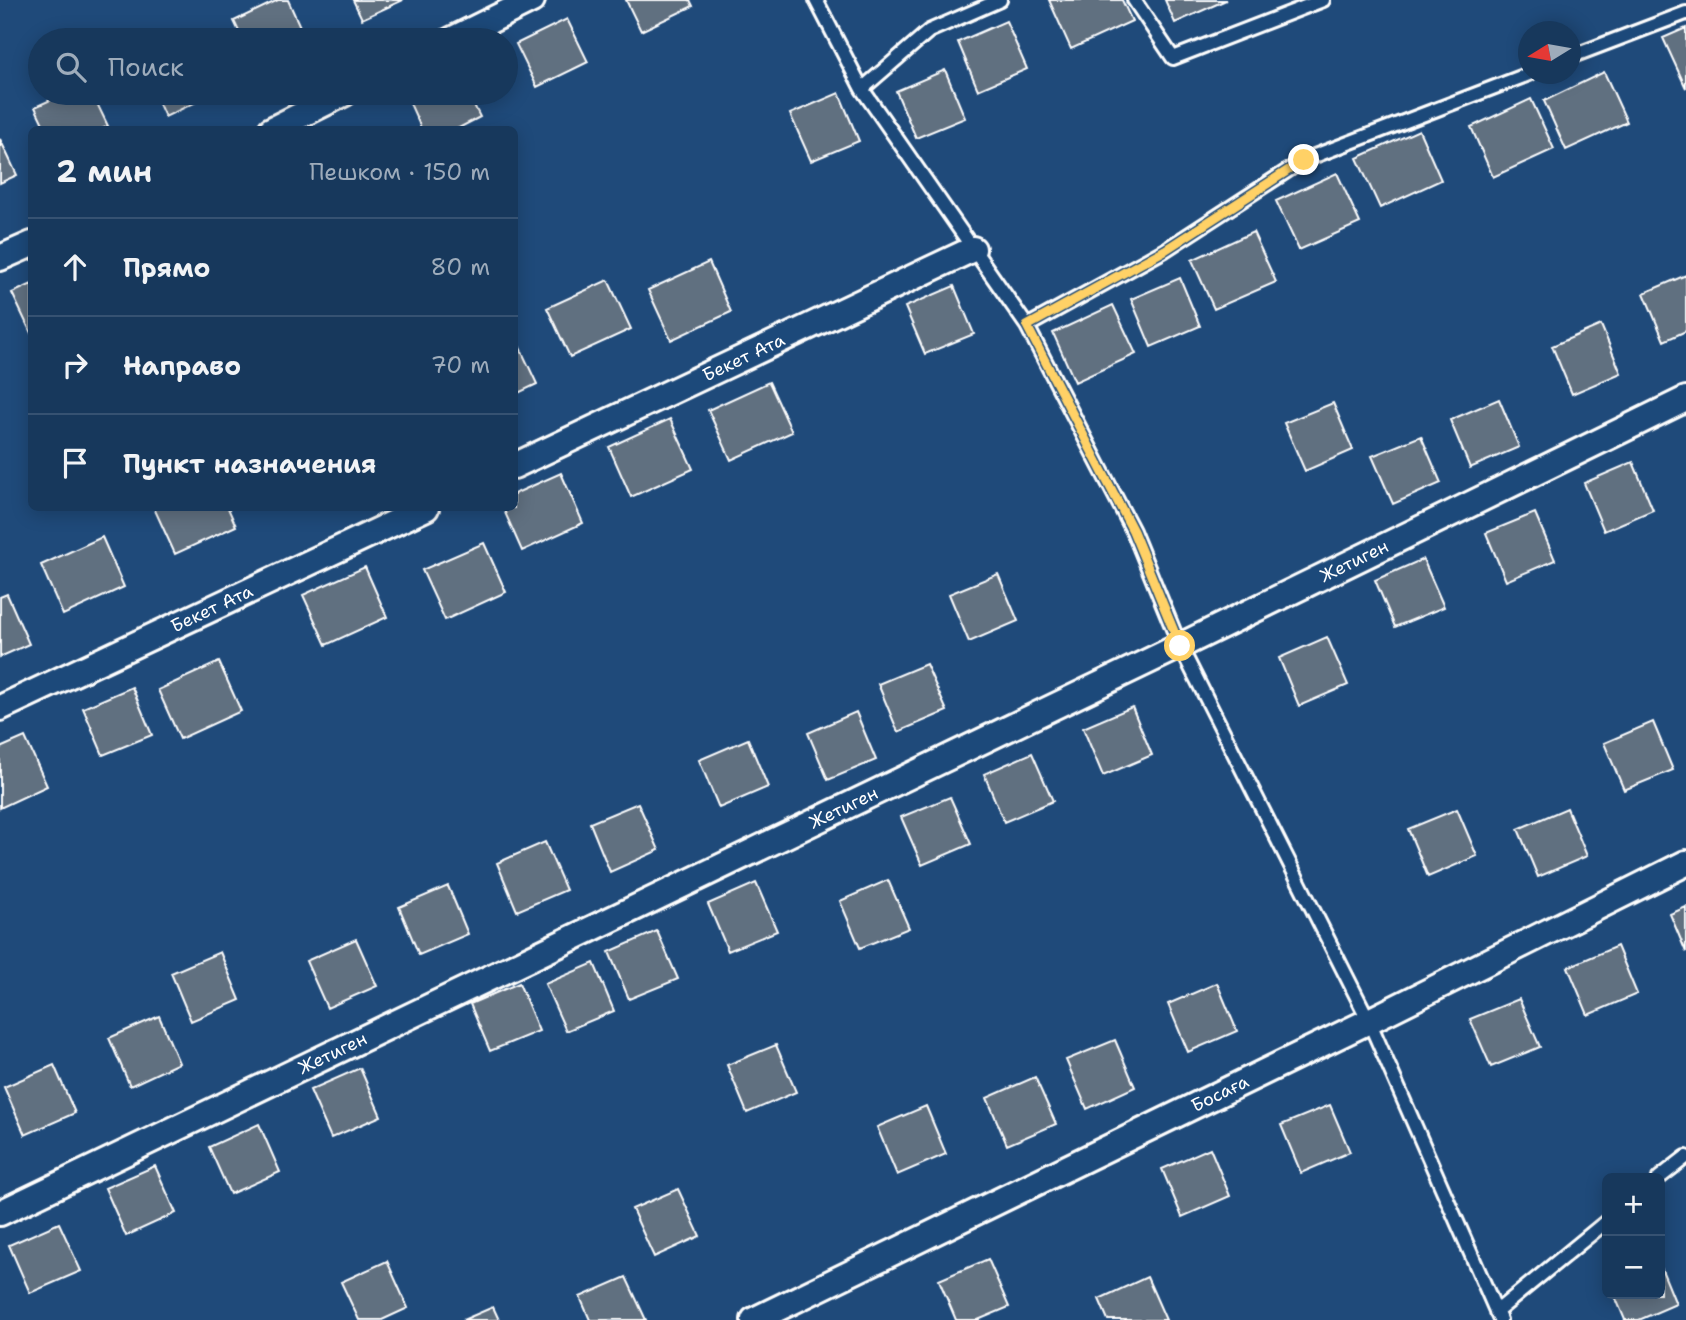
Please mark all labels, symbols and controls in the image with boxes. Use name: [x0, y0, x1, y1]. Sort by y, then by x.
north arrow: [1518, 21, 1581, 84]
search box: [28, 28, 518, 105]
icon: search: [52, 48, 90, 86]
text: Поиск: [108, 49, 184, 84]
route end: [1288, 144, 1319, 175]
text: 2 мин: [56, 151, 152, 192]
text: Пешком · 150 m: [309, 157, 490, 187]
icon: ahead: [56, 248, 94, 286]
text: Прямо: [123, 250, 211, 285]
text: 80 m: [431, 252, 490, 282]
street label: Бекет Ата: [699, 328, 789, 387]
icon: right: [56, 346, 94, 384]
text: Направо: [123, 348, 241, 383]
text: 70 m: [431, 350, 490, 380]
icon: arrive: [56, 444, 94, 482]
text: Пункт назначения: [123, 446, 376, 481]
street label: Жетиген: [1316, 534, 1392, 588]
street label: Бекет Ата: [167, 579, 257, 638]
route start: [1164, 630, 1195, 661]
street label: Жетиген: [805, 781, 882, 834]
street label: Жетиген: [294, 1026, 371, 1080]
street label: Босаға: [1187, 1069, 1253, 1118]
map controls: [1602, 1173, 1665, 1299]
button: +: [1602, 1173, 1665, 1236]
button: −: [1602, 1236, 1665, 1299]

